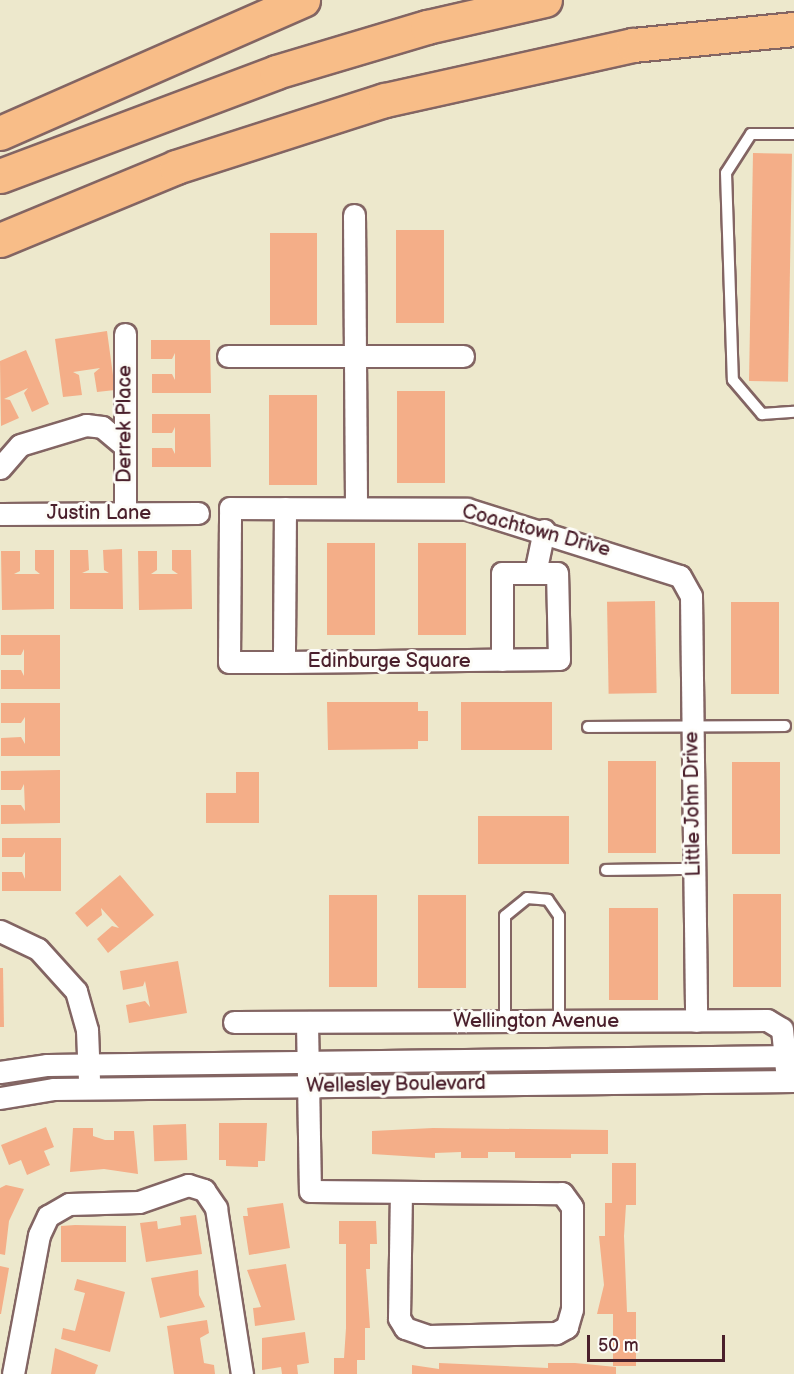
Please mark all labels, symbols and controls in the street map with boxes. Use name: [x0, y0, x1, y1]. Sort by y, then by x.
street label: Derrek Place: [113, 365, 137, 483]
street label: Coachtown Drive: [459, 500, 613, 562]
street label: Justin Lane: [47, 501, 151, 525]
street label: Edinburge Square: [307, 649, 471, 673]
street label: Little John Drive: [680, 731, 706, 877]
street label: Wellington Avenue: [453, 1009, 619, 1033]
street label: Wellesley Boulevard: [305, 1071, 487, 1099]
scale bar: [590, 1323, 728, 1361]
text: 50 m: [598, 1335, 639, 1356]

